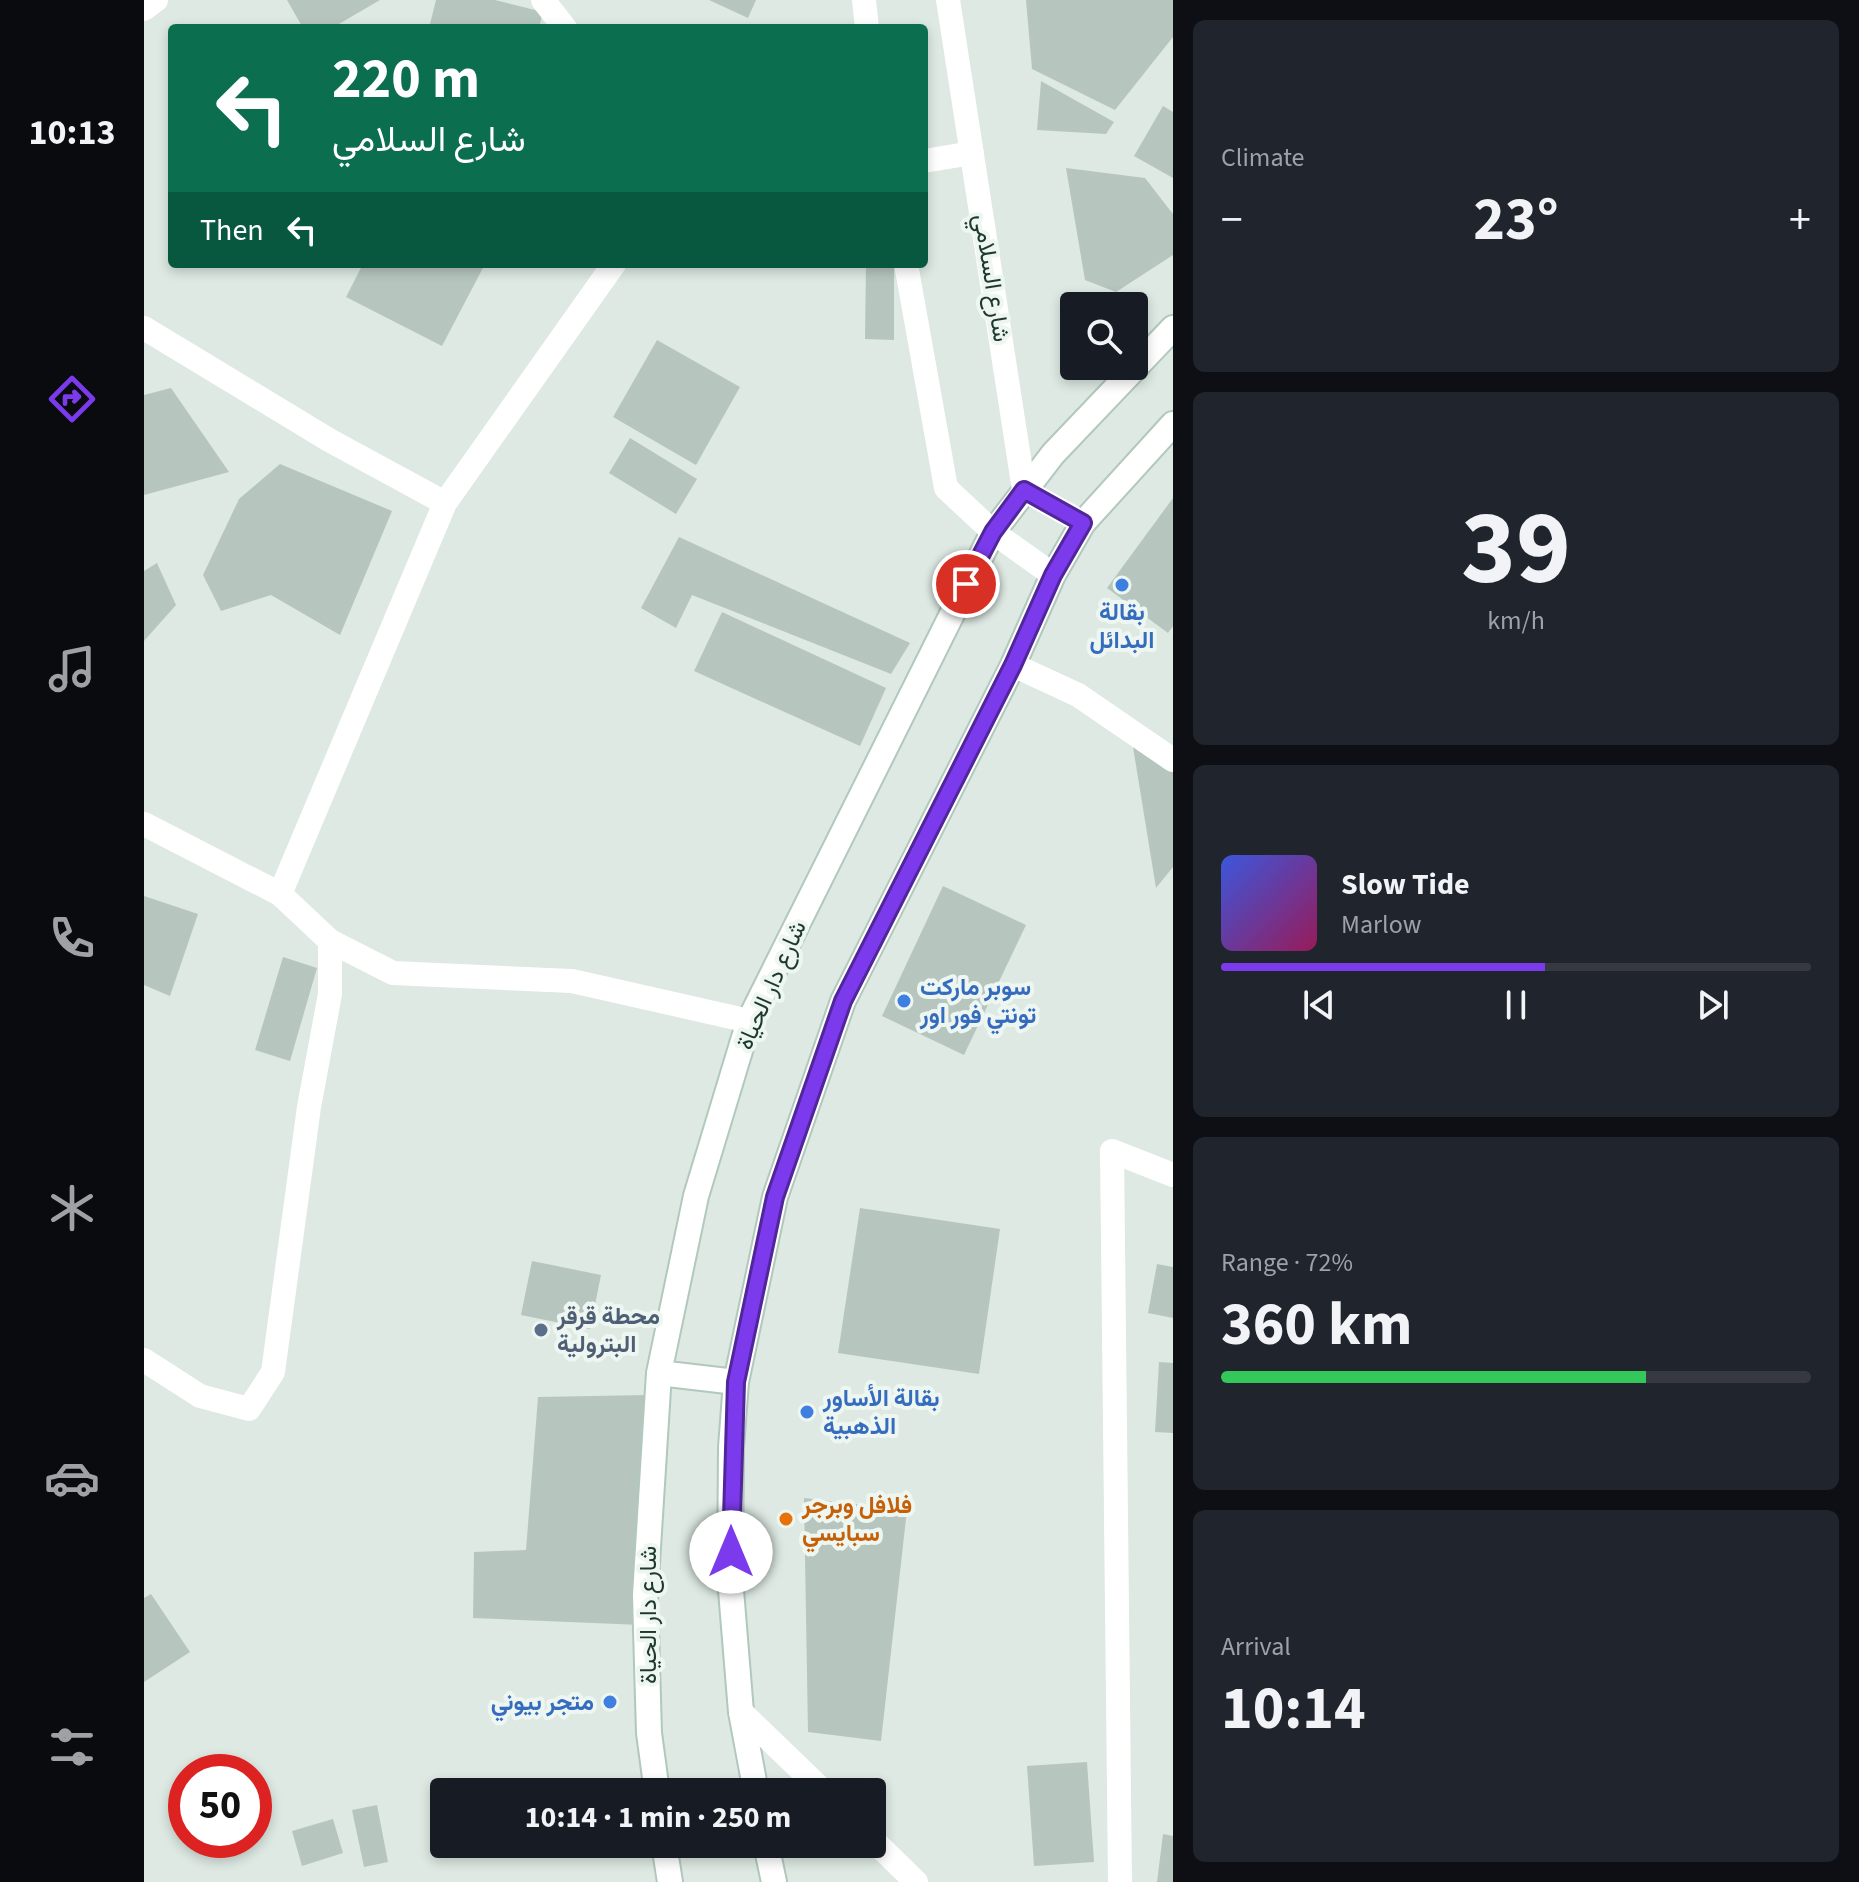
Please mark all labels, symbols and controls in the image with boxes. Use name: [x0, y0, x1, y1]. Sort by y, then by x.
text: 220 m: [332, 40, 480, 119]
icon: left: [200, 56, 304, 160]
text: 10:13: [29, 107, 115, 158]
text: شارع السلامي: [332, 114, 526, 165]
text: Climate: [1221, 139, 1305, 176]
text: 23°: [1473, 178, 1559, 263]
text: −: [1221, 189, 1243, 252]
text: +: [1789, 189, 1811, 252]
icon: left: [280, 208, 324, 252]
text: Then: [200, 209, 264, 252]
street label: شارع السلامي: [963, 212, 1019, 345]
map controls: [1060, 292, 1148, 380]
button: search: [1060, 292, 1148, 380]
icon: directions: [44, 371, 100, 427]
text: 39: [1461, 476, 1571, 624]
pin: [932, 550, 1000, 618]
icon: arrive: [944, 562, 988, 606]
marker: بقالة البدائل: [1113, 576, 1131, 594]
place label: بقالة البدائل: [1090, 595, 1154, 658]
text: km/h: [1487, 602, 1545, 639]
icon: music: [44, 641, 100, 697]
text: Slow Tide: [1341, 863, 1470, 906]
text: Marlow: [1341, 906, 1421, 943]
icon: phone: [44, 910, 100, 966]
street label: شارع دار الحياة: [727, 915, 816, 1055]
place label: سوبر ماركت تونتي فور اور: [919, 970, 1036, 1035]
icon: previous: [1297, 983, 1341, 1027]
icon: pause: [1494, 983, 1538, 1027]
icon: next: [1691, 983, 1735, 1027]
marker: سوبر ماركت تونتي فور اور: [895, 992, 913, 1010]
icon: climate: [44, 1180, 100, 1236]
text: Range · 72%: [1221, 1244, 1353, 1281]
text: 360 km: [1221, 1283, 1412, 1368]
place label: محطة قرقر البترولية: [556, 1299, 660, 1362]
marker: محطة قرقر البترولية: [532, 1321, 550, 1339]
place label: بقالة الأساور الذهبية: [822, 1381, 940, 1444]
marker: بقالة الأساور الذهبية: [798, 1403, 816, 1421]
icon: car: [44, 1450, 100, 1506]
place label: فلافل وبرجر سبايسي: [801, 1488, 912, 1553]
position arrow: [689, 1510, 773, 1594]
marker: فلافل وبرجر سبايسي: [777, 1510, 795, 1528]
street label: شارع دار الحياة: [631, 1546, 666, 1684]
text: Arrival: [1221, 1628, 1291, 1665]
text: 10:14: [1221, 1667, 1366, 1752]
place label: متجر بيوني: [491, 1685, 594, 1722]
marker: متجر بيوني: [601, 1693, 619, 1711]
icon: filters: [44, 1719, 100, 1775]
speed limit sign: 50: [168, 1754, 272, 1858]
text: 10:14 · 1 min · 250 m: [525, 1796, 791, 1839]

